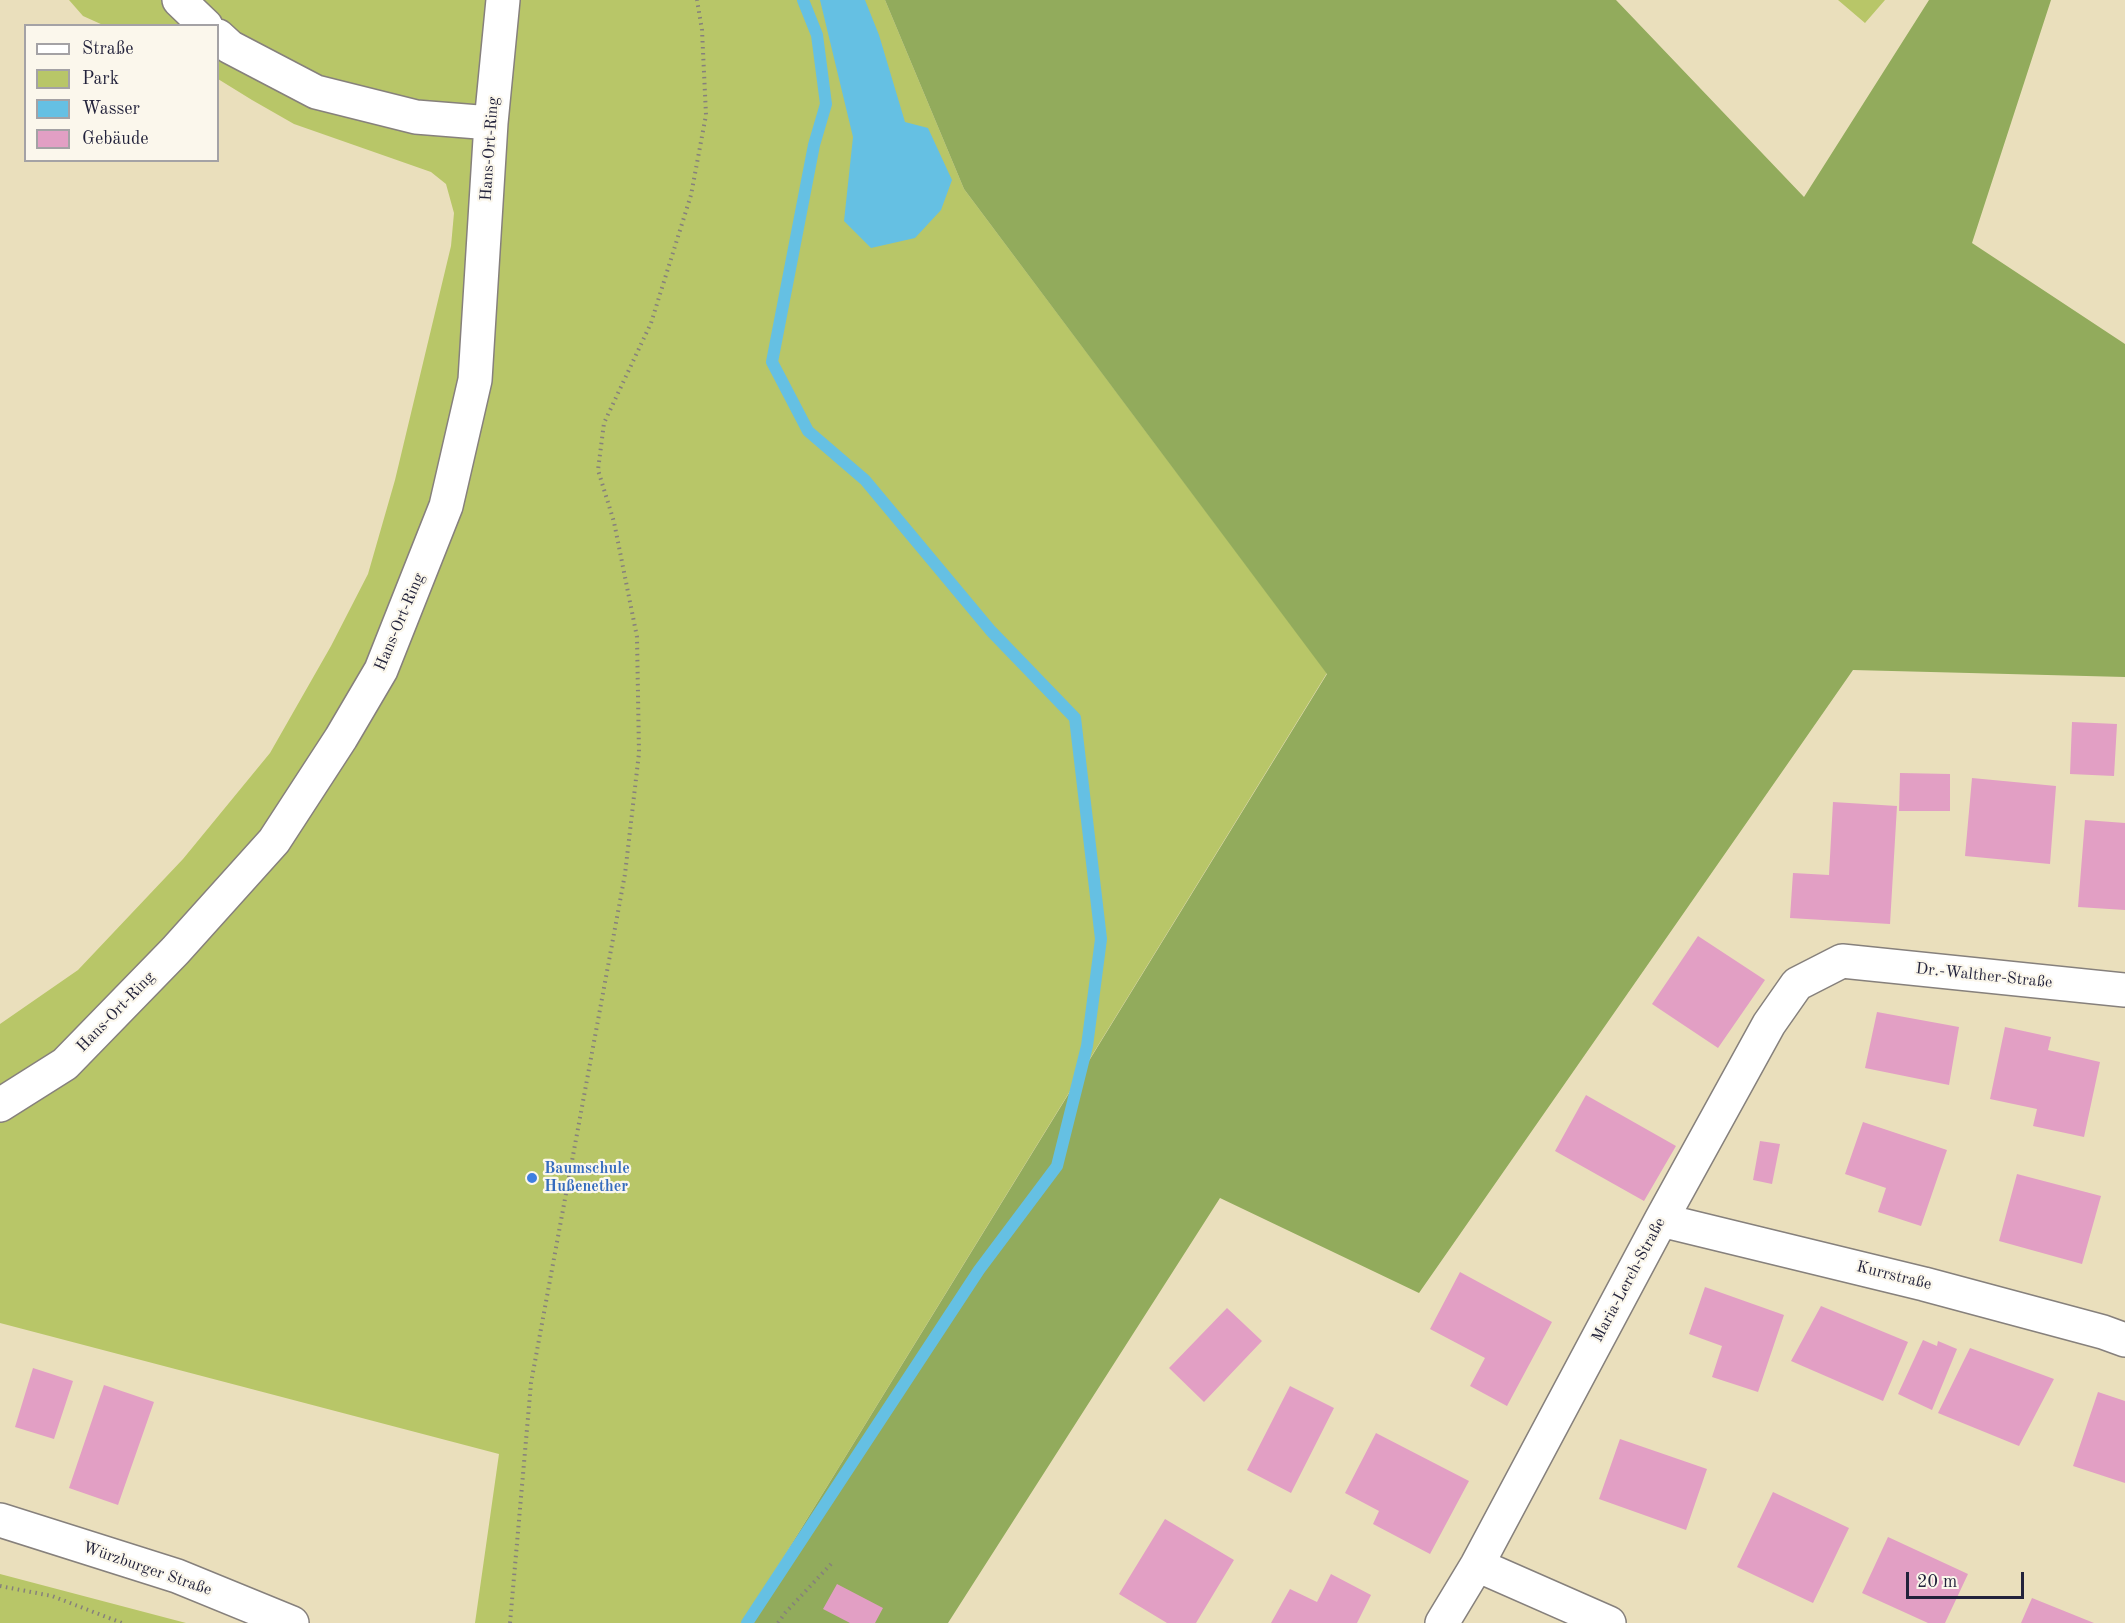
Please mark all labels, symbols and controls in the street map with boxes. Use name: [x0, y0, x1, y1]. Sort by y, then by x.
legend: [24, 24, 219, 162]
text: Straße: [82, 40, 133, 58]
text: Park: [82, 70, 119, 88]
street label: Hans-Ort-Ring: [477, 96, 503, 202]
text: Wasser: [82, 100, 140, 118]
text: Gebäude: [82, 130, 149, 148]
street label: Hans-Ort-Ring: [371, 570, 429, 674]
street label: Dr.-Walther-Straße: [1915, 959, 2053, 993]
street label: Hans-Ort-Ring: [73, 968, 159, 1056]
place label: Baumschule Hußenether: [544, 1159, 630, 1197]
marker: Baumschule Hußenether: [525, 1171, 539, 1185]
street label: Maria-Lerch-Straße: [1588, 1215, 1670, 1345]
street label: Kurrstraße: [1855, 1257, 1933, 1295]
street label: Würzburger Straße: [80, 1538, 214, 1600]
scale bar: [1909, 1560, 2028, 1598]
text: 20 m: [1917, 1573, 1957, 1591]

